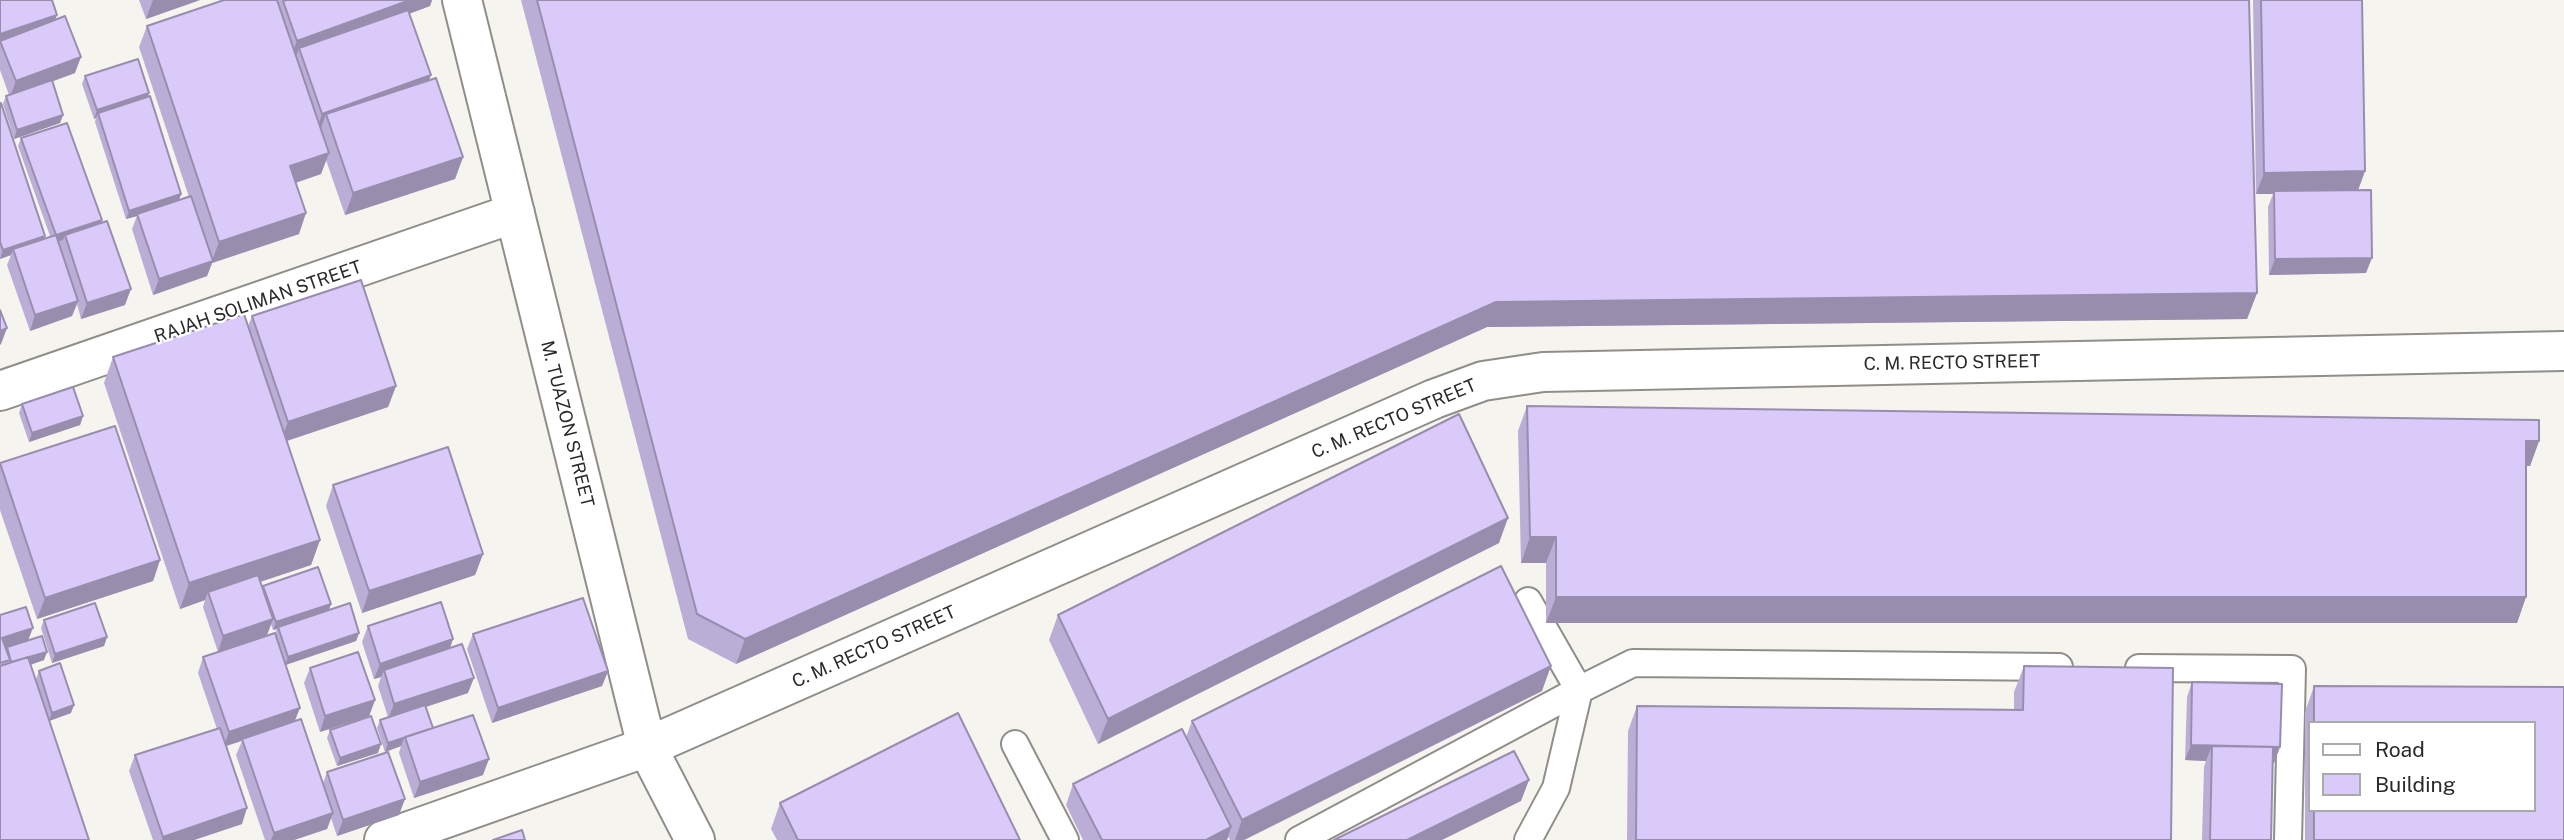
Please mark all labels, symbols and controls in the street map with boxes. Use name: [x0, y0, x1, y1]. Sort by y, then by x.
street label: RAJAH SOLIMAN STREET: [152, 256, 364, 348]
street label: M. TUAZON STREET: [536, 339, 598, 509]
street label: C. M. RECTO STREET: [1863, 351, 2041, 375]
street label: C. M. RECTO STREET: [1308, 375, 1480, 463]
street label: C. M. RECTO STREET: [789, 601, 959, 693]
legend: [2308, 721, 2536, 812]
text: Road: [2375, 737, 2425, 762]
text: Building: [2375, 772, 2456, 797]

